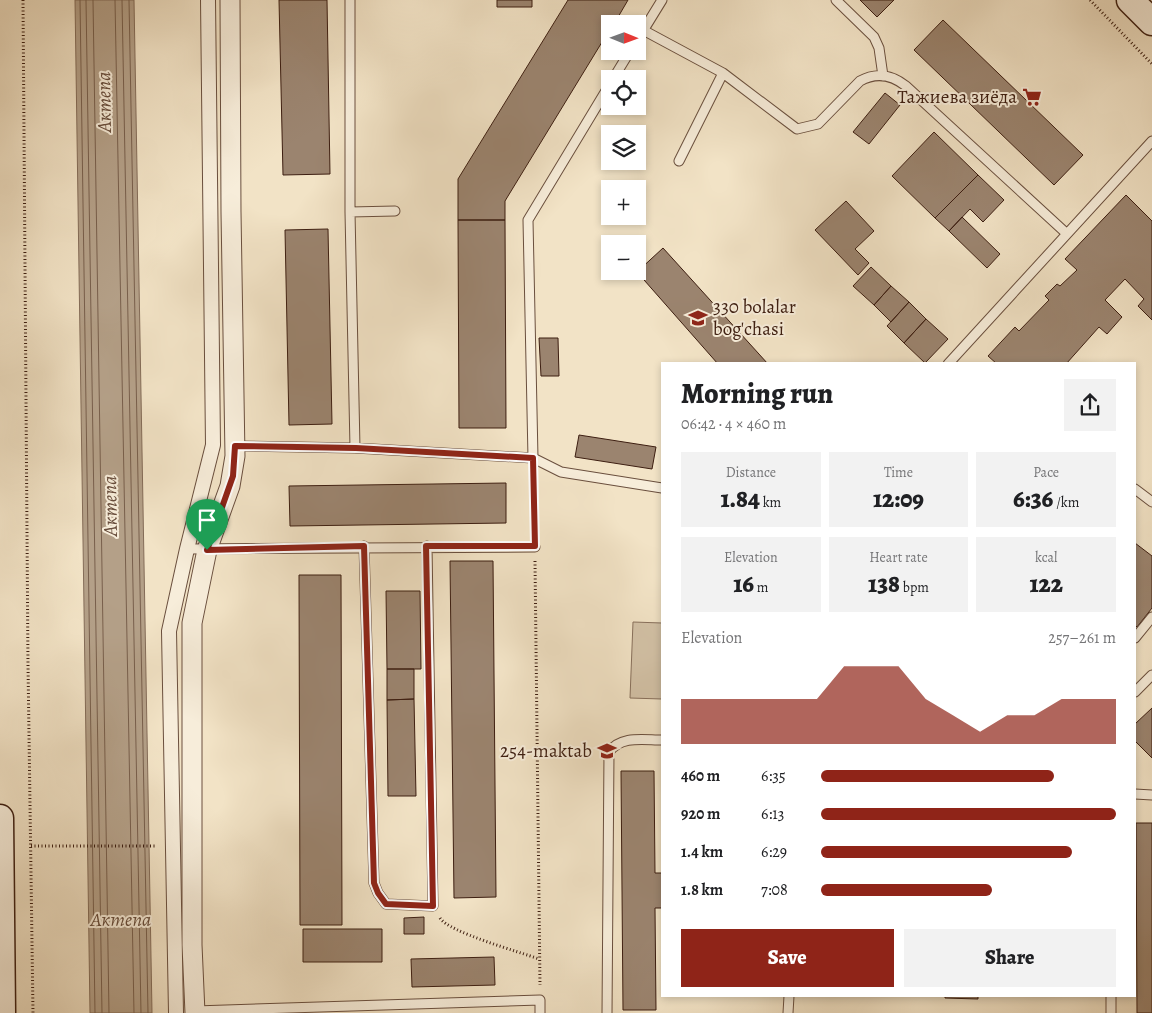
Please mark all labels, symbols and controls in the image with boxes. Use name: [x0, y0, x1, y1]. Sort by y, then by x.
north arrow: [601, 15, 646, 60]
map controls: [601, 15, 646, 280]
button: locate: [601, 70, 646, 115]
water label: Актепа: [90, 71, 118, 134]
place label: Тажиева зиёда: [897, 84, 1017, 110]
supermarket icon: Тажиева зиёда: [1021, 86, 1043, 108]
button: layers: [601, 125, 646, 170]
button: +: [601, 180, 646, 225]
button: −: [601, 235, 646, 280]
place label: 330 bolalar bog'chasi: [713, 294, 796, 342]
school or university icon: 330 bolalar bog'chasi: [687, 307, 709, 329]
text: Morning run: [681, 375, 833, 413]
button: share: [1064, 379, 1116, 431]
text: 06:42 · 4 × 460 m: [681, 413, 786, 435]
text: Distance: [726, 463, 776, 482]
text: Time: [884, 463, 913, 482]
text: Pace: [1033, 463, 1059, 482]
water label: Актепа: [96, 475, 124, 538]
text: 1.84: [720, 482, 760, 516]
text: 12:09: [873, 482, 924, 516]
text: 6:36: [1013, 482, 1053, 516]
text: km: [760, 493, 781, 512]
text: /km: [1053, 493, 1079, 512]
pin: [186, 499, 228, 550]
icon: arrive: [193, 506, 221, 534]
text: Elevation: [724, 548, 778, 567]
text: Heart rate: [869, 548, 928, 567]
text: kcal: [1035, 548, 1057, 567]
text: 16: [733, 567, 754, 601]
text: 138: [868, 567, 900, 601]
text: 122: [1029, 567, 1063, 601]
text: m: [754, 578, 768, 597]
text: bpm: [900, 578, 929, 597]
text: Elevation: [681, 627, 742, 649]
text: 257–261 m: [1048, 627, 1116, 649]
place label: 254-maktab: [500, 738, 592, 764]
school or university icon: 254-maktab: [596, 740, 618, 762]
text: 460 m: [681, 765, 720, 787]
text: 6:35: [761, 765, 786, 787]
text: 920 m: [681, 803, 720, 825]
text: 6:13: [761, 803, 784, 825]
text: 1.4 km: [681, 841, 723, 863]
text: 6:29: [761, 841, 787, 863]
text: 1.8 km: [681, 879, 723, 901]
text: 7:08: [761, 879, 788, 901]
water label: Актепа: [90, 906, 151, 933]
button: Save: [681, 929, 894, 987]
button: Share: [904, 929, 1116, 987]

